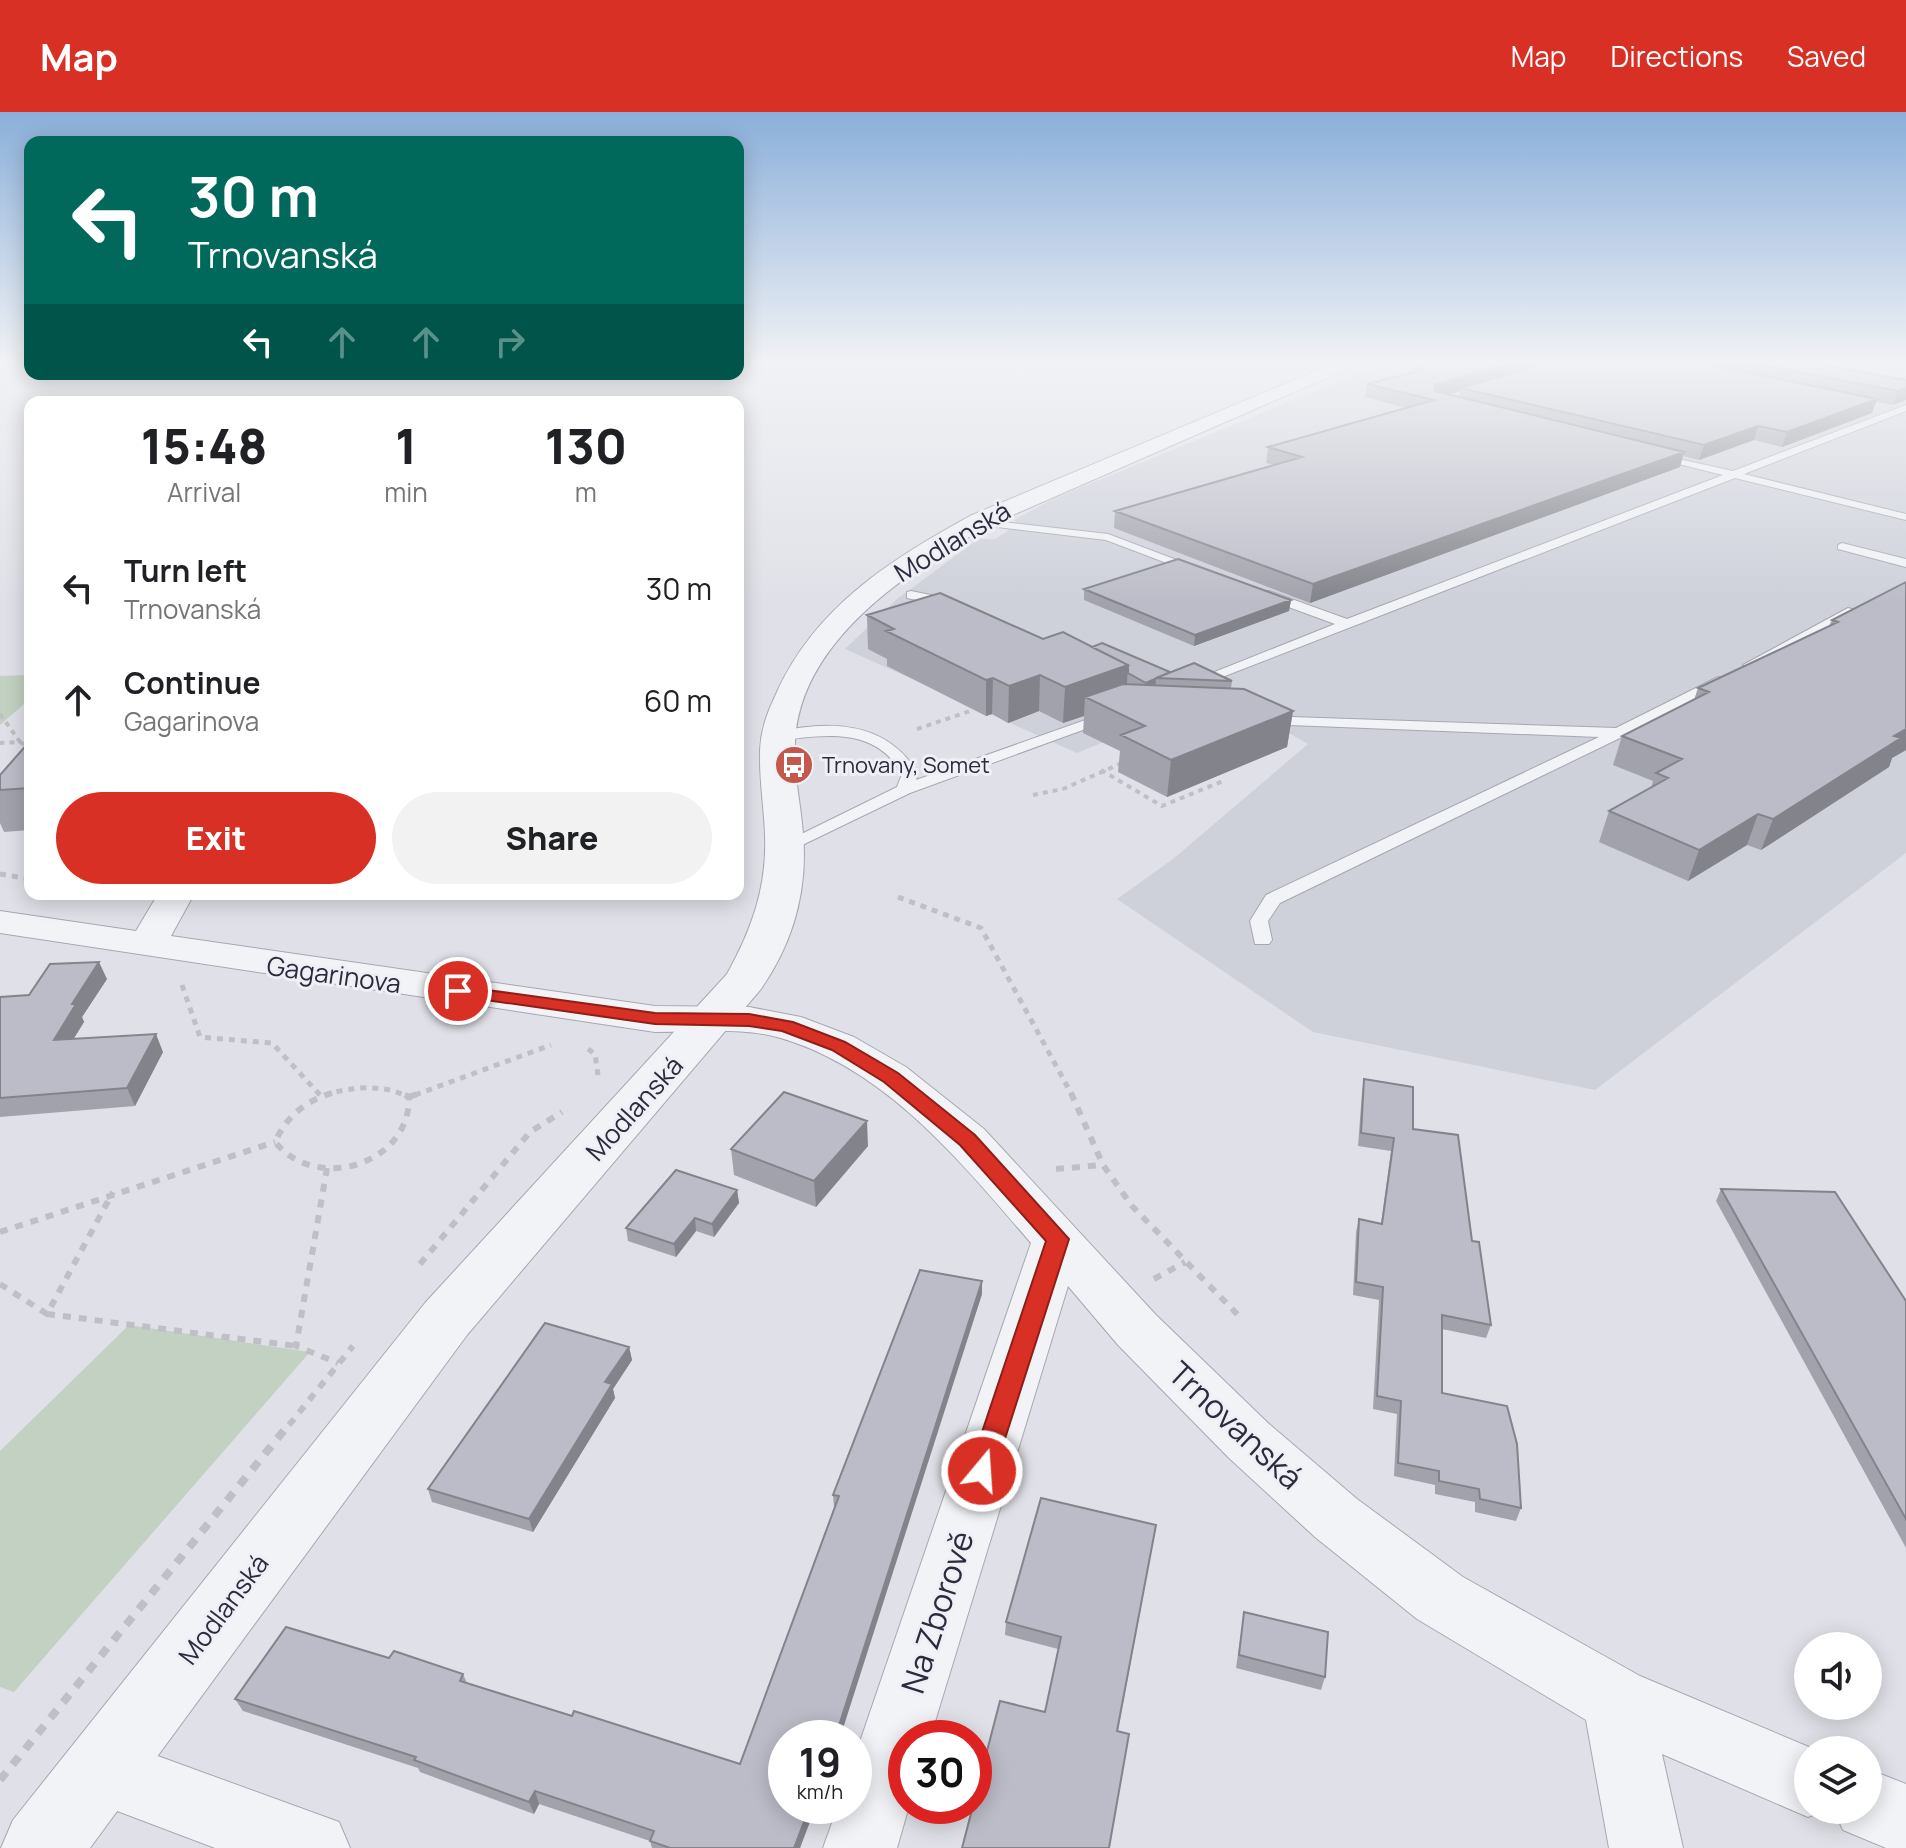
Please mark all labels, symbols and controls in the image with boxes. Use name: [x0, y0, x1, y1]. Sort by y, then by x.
text: Map: [40, 30, 118, 82]
text: Map: [1511, 37, 1566, 75]
text: Directions: [1610, 37, 1743, 75]
text: Saved: [1787, 37, 1866, 75]
text: 30 m: [188, 157, 319, 234]
icon: left: [56, 168, 160, 272]
text: Trnovanská: [188, 230, 378, 279]
icon: left: [236, 320, 280, 364]
icon: ahead: [320, 320, 364, 364]
icon: ahead: [404, 320, 448, 364]
icon: right: [488, 320, 532, 364]
text: 15:48: [141, 413, 267, 478]
text: 1: [395, 413, 417, 478]
text: 130: [545, 413, 627, 478]
text: Arrival: [167, 474, 241, 510]
text: min: [384, 474, 428, 510]
text: m: [575, 474, 597, 510]
street label: Modlanská: [887, 492, 1017, 590]
text: Turn left: [124, 550, 247, 591]
icon: left: [56, 566, 100, 610]
text: 30 m: [646, 568, 712, 609]
text: Trnovanská: [124, 591, 261, 627]
text: Continue: [124, 662, 260, 703]
icon: ahead: [56, 678, 100, 722]
text: 60 m: [644, 680, 712, 721]
text: Gagarinova: [124, 703, 259, 739]
bus stop icon: Trnovany, Somet: [773, 744, 815, 786]
place label: Trnovany, Somet: [822, 750, 990, 780]
button: Exit: [56, 792, 376, 884]
button: Share: [392, 792, 712, 884]
street label: Gagarinova: [265, 947, 403, 1001]
pin: [424, 957, 492, 1025]
icon: arrive: [436, 969, 480, 1013]
street label: Modlanská: [577, 1048, 691, 1168]
street label: Trnovanská: [1159, 1351, 1313, 1499]
position arrow: [940, 1429, 1024, 1513]
street label: Na Zborově: [890, 1525, 984, 1699]
street label: Modlanská: [170, 1546, 276, 1672]
map controls: [1794, 1632, 1882, 1824]
button: sound: [1794, 1632, 1882, 1720]
speed limit sign: 30: [888, 1720, 992, 1824]
text: 19: [799, 1734, 841, 1789]
button: layers: [1794, 1736, 1882, 1824]
text: km/h: [797, 1778, 843, 1805]

